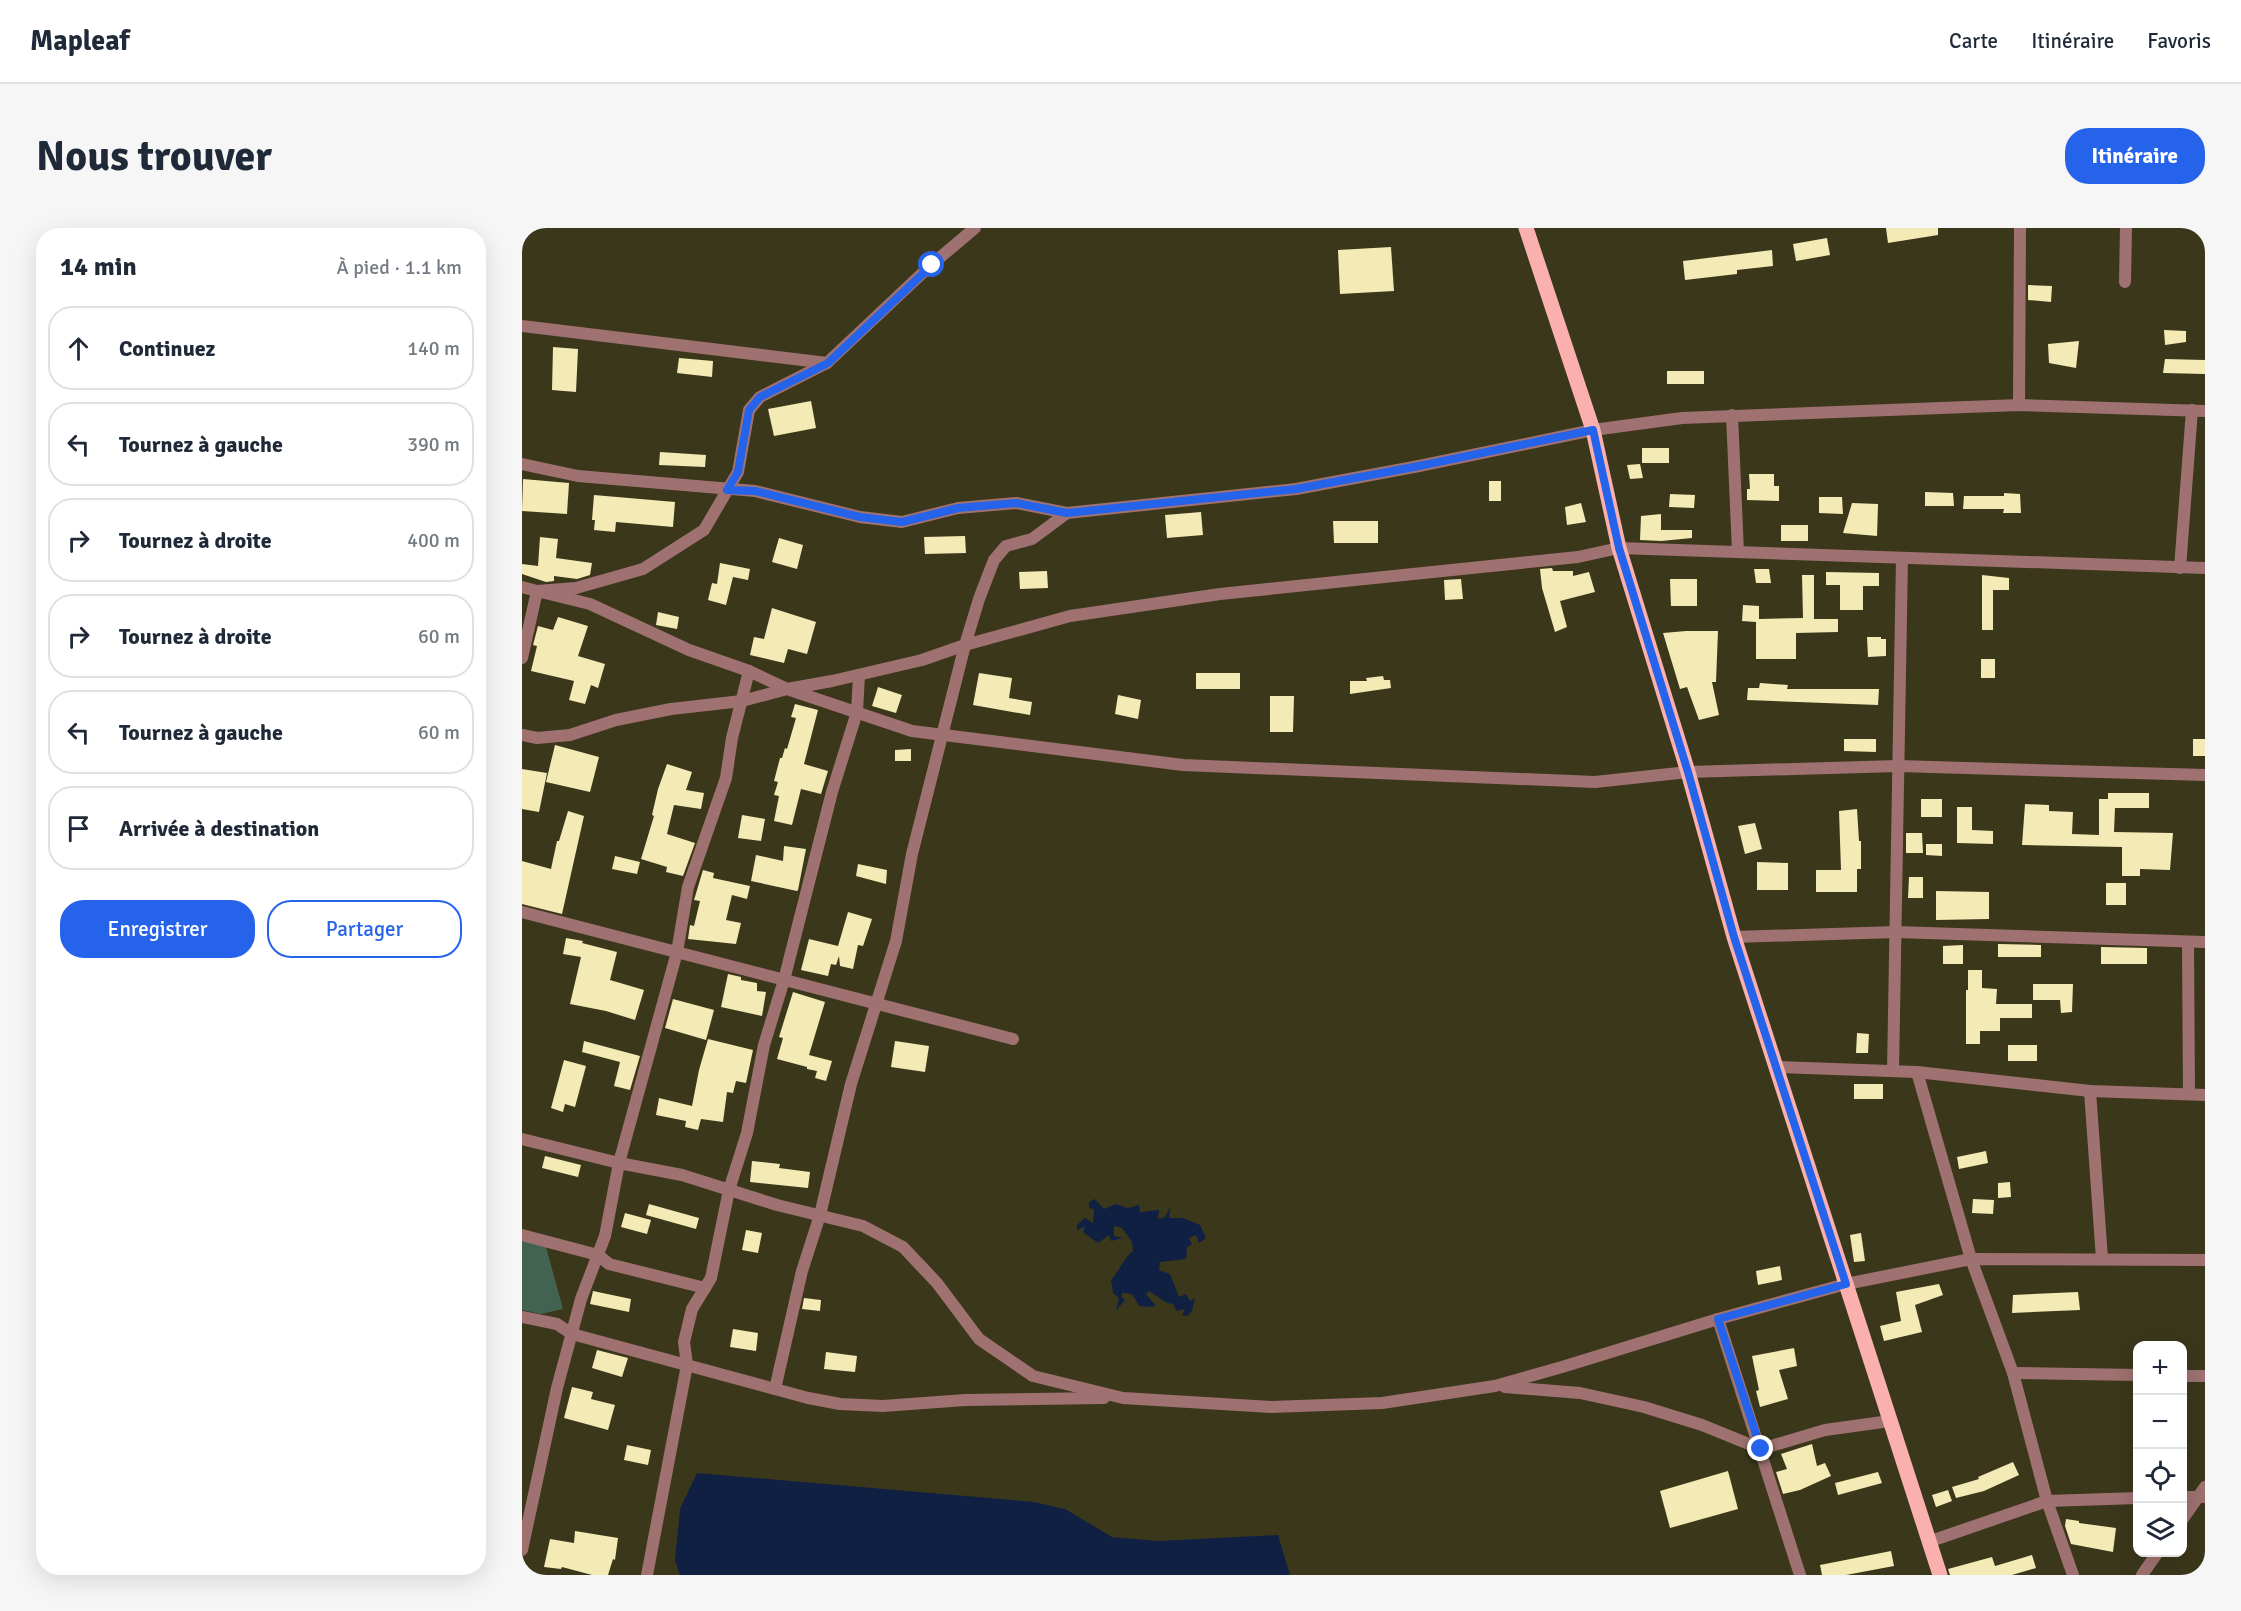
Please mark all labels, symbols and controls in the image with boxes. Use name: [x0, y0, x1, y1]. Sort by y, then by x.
text: Mapleaf: [30, 24, 130, 58]
text: Carte: [1949, 28, 1998, 54]
text: Itinéraire: [2031, 28, 2114, 54]
text: Favoris: [2147, 28, 2211, 54]
button: Itinéraire: [2065, 128, 2205, 184]
text: Nous trouver: [36, 131, 272, 182]
text: 14 min: [60, 251, 137, 283]
route start: [918, 251, 944, 277]
text: À pied · 1.1 km: [337, 255, 462, 280]
icon: ahead: [62, 332, 95, 365]
text: Continuez: [119, 335, 215, 362]
text: 140 m: [407, 336, 460, 361]
icon: left: [62, 428, 95, 461]
text: Tournez à gauche: [119, 431, 283, 458]
text: 390 m: [407, 432, 460, 457]
icon: right: [62, 524, 95, 557]
text: Tournez à droite: [119, 527, 272, 554]
text: 400 m: [407, 528, 460, 553]
icon: right: [62, 620, 95, 653]
text: Tournez à droite: [119, 623, 272, 650]
text: 60 m: [418, 624, 460, 649]
icon: left: [62, 716, 95, 749]
text: Tournez à gauche: [119, 719, 283, 746]
text: 60 m: [418, 720, 460, 745]
icon: arrive: [62, 812, 95, 845]
text: Arrivée à destination: [119, 815, 319, 842]
button: Enregistrer: [60, 900, 255, 958]
button: Partager: [267, 900, 462, 958]
map controls: [2133, 1341, 2187, 1557]
button: +: [2133, 1341, 2187, 1395]
button: −: [2133, 1395, 2187, 1449]
route end: [1747, 1435, 1773, 1461]
button: locate: [2133, 1449, 2187, 1503]
button: layers: [2133, 1503, 2187, 1557]

